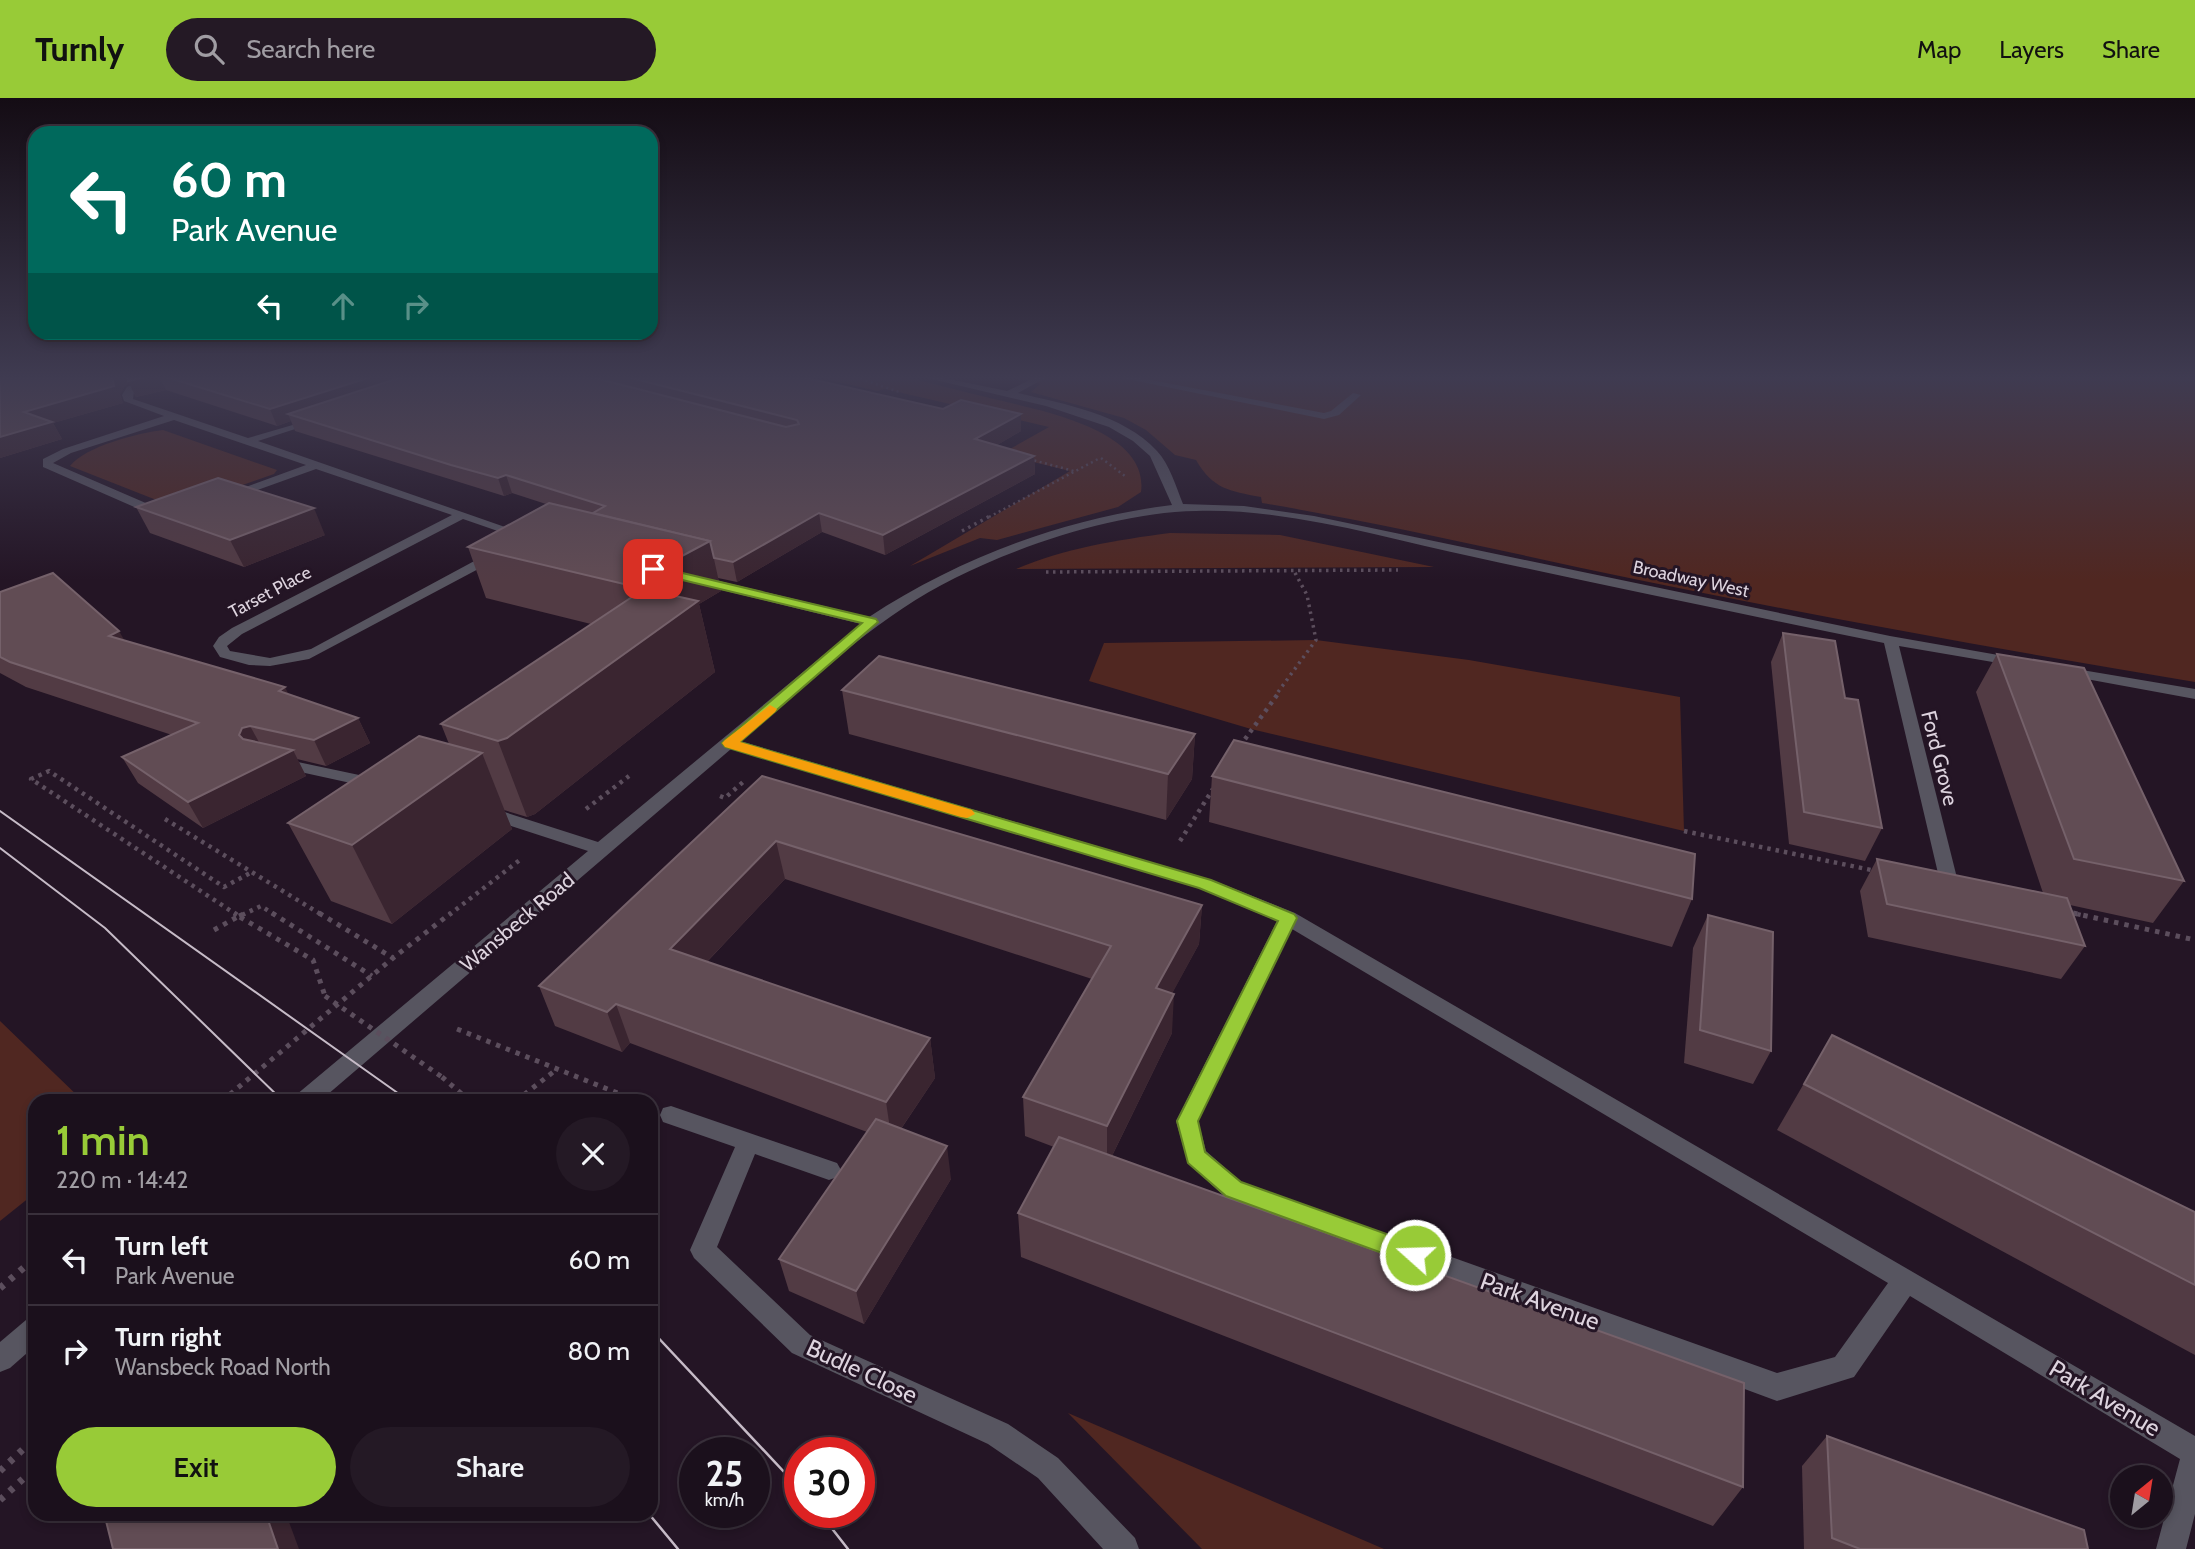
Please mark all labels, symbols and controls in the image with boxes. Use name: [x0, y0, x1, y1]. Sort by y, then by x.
search box: [166, 18, 656, 81]
text: Turnly: [35, 29, 124, 69]
icon: search: [190, 30, 228, 68]
text: Search here: [246, 33, 375, 65]
text: Map: [1917, 35, 1961, 64]
text: Layers: [1999, 35, 2064, 64]
text: Share: [2102, 35, 2160, 64]
text: 60 m: [171, 150, 287, 209]
icon: left: [56, 154, 147, 245]
text: Park Avenue: [171, 210, 337, 249]
icon: left: [251, 287, 289, 325]
icon: ahead: [324, 287, 362, 325]
icon: right: [397, 287, 435, 325]
pin: [623, 539, 683, 599]
icon: arrive: [634, 550, 672, 588]
street label: Broadway West: [1631, 556, 1751, 602]
street label: Tarset Place: [225, 561, 315, 623]
street label: Ford Grove: [1916, 708, 1964, 808]
street label: Wansbeck Road: [455, 867, 579, 977]
text: 1 min: [56, 1114, 150, 1166]
button: close: [556, 1117, 630, 1191]
text: 220 m · 14:42: [56, 1166, 188, 1194]
position arrow: [1378, 1218, 1452, 1292]
text: Turn left: [115, 1230, 208, 1262]
icon: left: [56, 1241, 94, 1279]
text: 60 m: [568, 1244, 630, 1276]
text: Park Avenue: [115, 1262, 235, 1290]
street label: Park Avenue: [1476, 1266, 1604, 1336]
text: Turn right: [115, 1321, 221, 1353]
icon: right: [56, 1332, 94, 1370]
street label: Budle Close: [802, 1333, 922, 1409]
text: 80 m: [567, 1335, 630, 1367]
text: Wansbeck Road North: [115, 1353, 331, 1381]
street label: Park Avenue: [2044, 1353, 2166, 1443]
button: Exit: [56, 1427, 336, 1507]
button: Share: [350, 1427, 630, 1507]
speed limit sign: 30: [784, 1437, 875, 1528]
text: 25: [706, 1452, 743, 1495]
north arrow: [2110, 1465, 2174, 1528]
map controls: [2110, 1465, 2173, 1528]
text: km/h: [705, 1489, 744, 1511]

